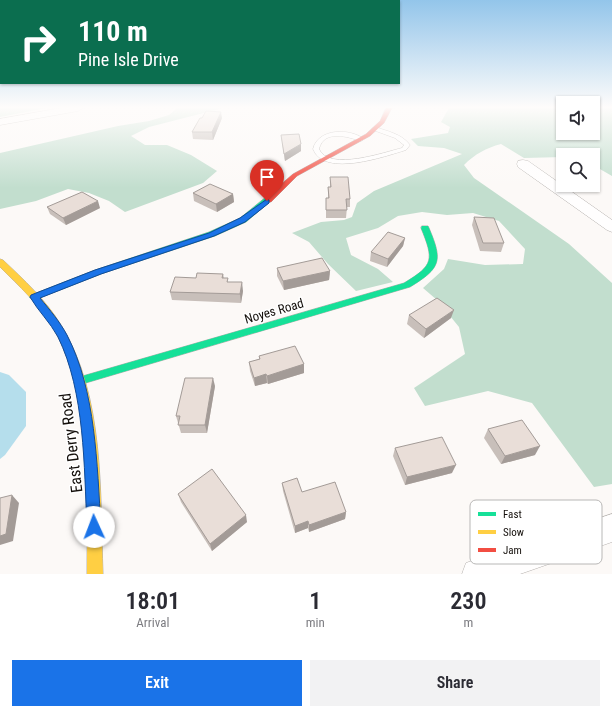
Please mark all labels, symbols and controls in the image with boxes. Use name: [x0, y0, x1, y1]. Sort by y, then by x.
text: 110 m: [78, 15, 148, 48]
icon: right: [12, 16, 64, 68]
text: Pine Isle Drive: [78, 49, 179, 70]
map controls: [556, 96, 600, 192]
button: sound: [556, 96, 600, 140]
button: search: [556, 148, 600, 192]
pin: [250, 160, 284, 201]
icon: arrive: [256, 166, 278, 188]
street label: Noyes Road: [243, 295, 305, 327]
street label: East Derry Road: [55, 392, 87, 494]
legend: [470, 500, 602, 564]
position arrow: [73, 506, 115, 548]
text: Fast: [503, 508, 522, 521]
text: Slow: [503, 526, 524, 539]
text: Jam: [503, 544, 522, 557]
text: 18:01: [126, 587, 180, 615]
text: 1: [309, 587, 321, 615]
text: 230: [450, 587, 486, 615]
text: Arrival: [136, 615, 169, 630]
text: min: [306, 615, 325, 630]
text: m: [463, 615, 473, 630]
button: Exit: [12, 660, 302, 706]
button: Share: [310, 660, 600, 706]

